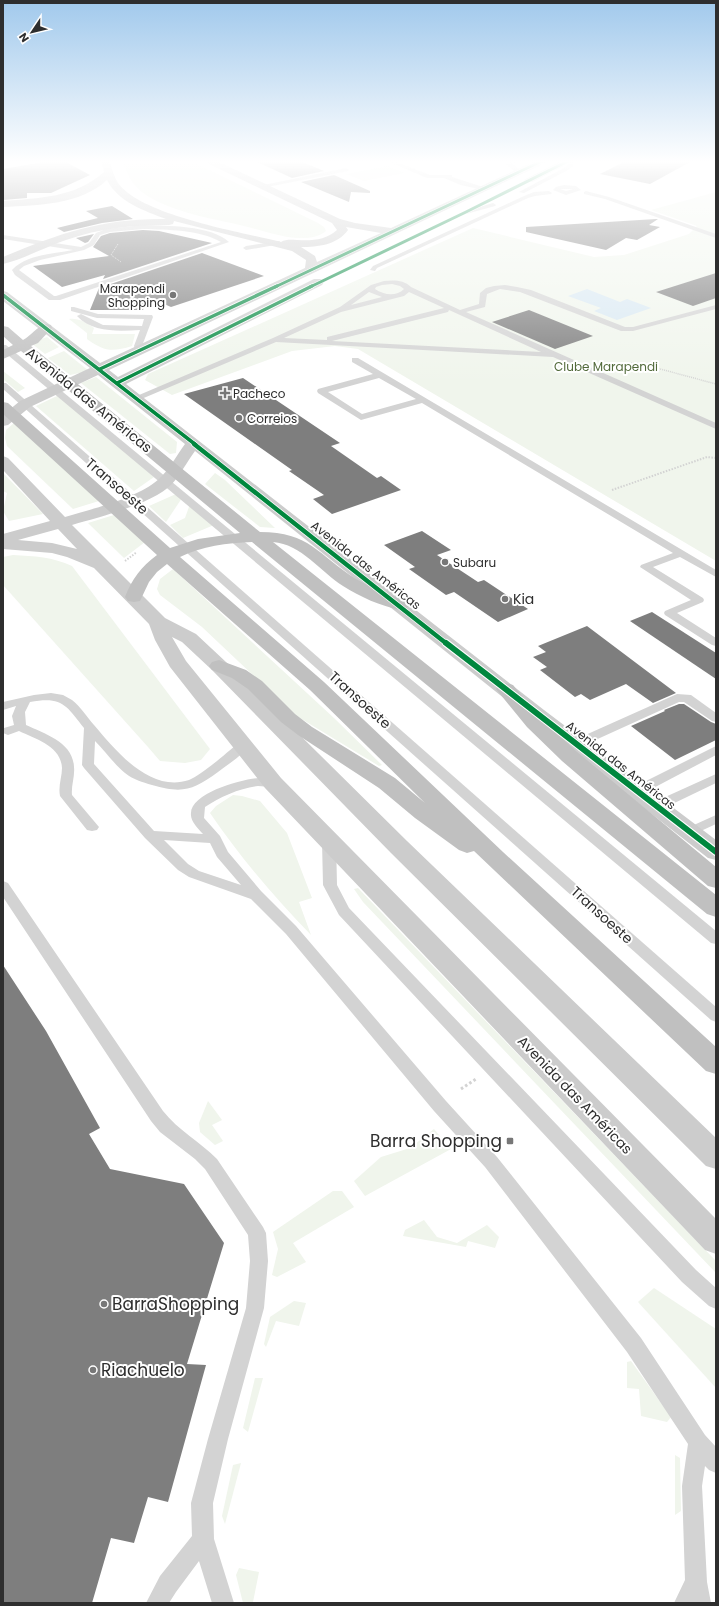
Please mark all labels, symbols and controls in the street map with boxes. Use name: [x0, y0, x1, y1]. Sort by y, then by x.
north arrow: [12, 12, 52, 52]
text: N: [15, 30, 33, 46]
place label: Marapendi Shopping: [100, 280, 165, 311]
marker: Marapendi Shopping: [168, 290, 178, 300]
street label: Avenida das Américas: [22, 343, 156, 457]
park label: Clube Marapendi: [554, 358, 658, 375]
place label: Pacheco: [233, 385, 286, 402]
marker: Pacheco: [220, 388, 230, 398]
place label: Correios: [247, 410, 297, 427]
marker: Correios: [234, 413, 244, 423]
street label: Transoeste: [81, 453, 153, 519]
street label: Avenida das Américas: [308, 517, 424, 613]
place label: Subaru: [453, 554, 496, 571]
marker: Subaru: [440, 557, 450, 567]
place label: Kia: [513, 589, 534, 609]
marker: Kia: [500, 594, 510, 604]
street label: Transoeste: [325, 667, 396, 733]
street label: Avenida das Américas: [563, 717, 679, 813]
street label: Transoeste: [567, 882, 638, 948]
street label: Avenida das Américas: [513, 1031, 637, 1159]
place label: Barra Shopping: [370, 1129, 502, 1153]
marker: Barra Shopping: [505, 1136, 515, 1146]
place label: BarraShopping: [112, 1292, 239, 1316]
marker: BarraShopping: [99, 1299, 109, 1309]
place label: Riachuelo: [101, 1358, 185, 1382]
marker: Riachuelo: [88, 1365, 98, 1375]

